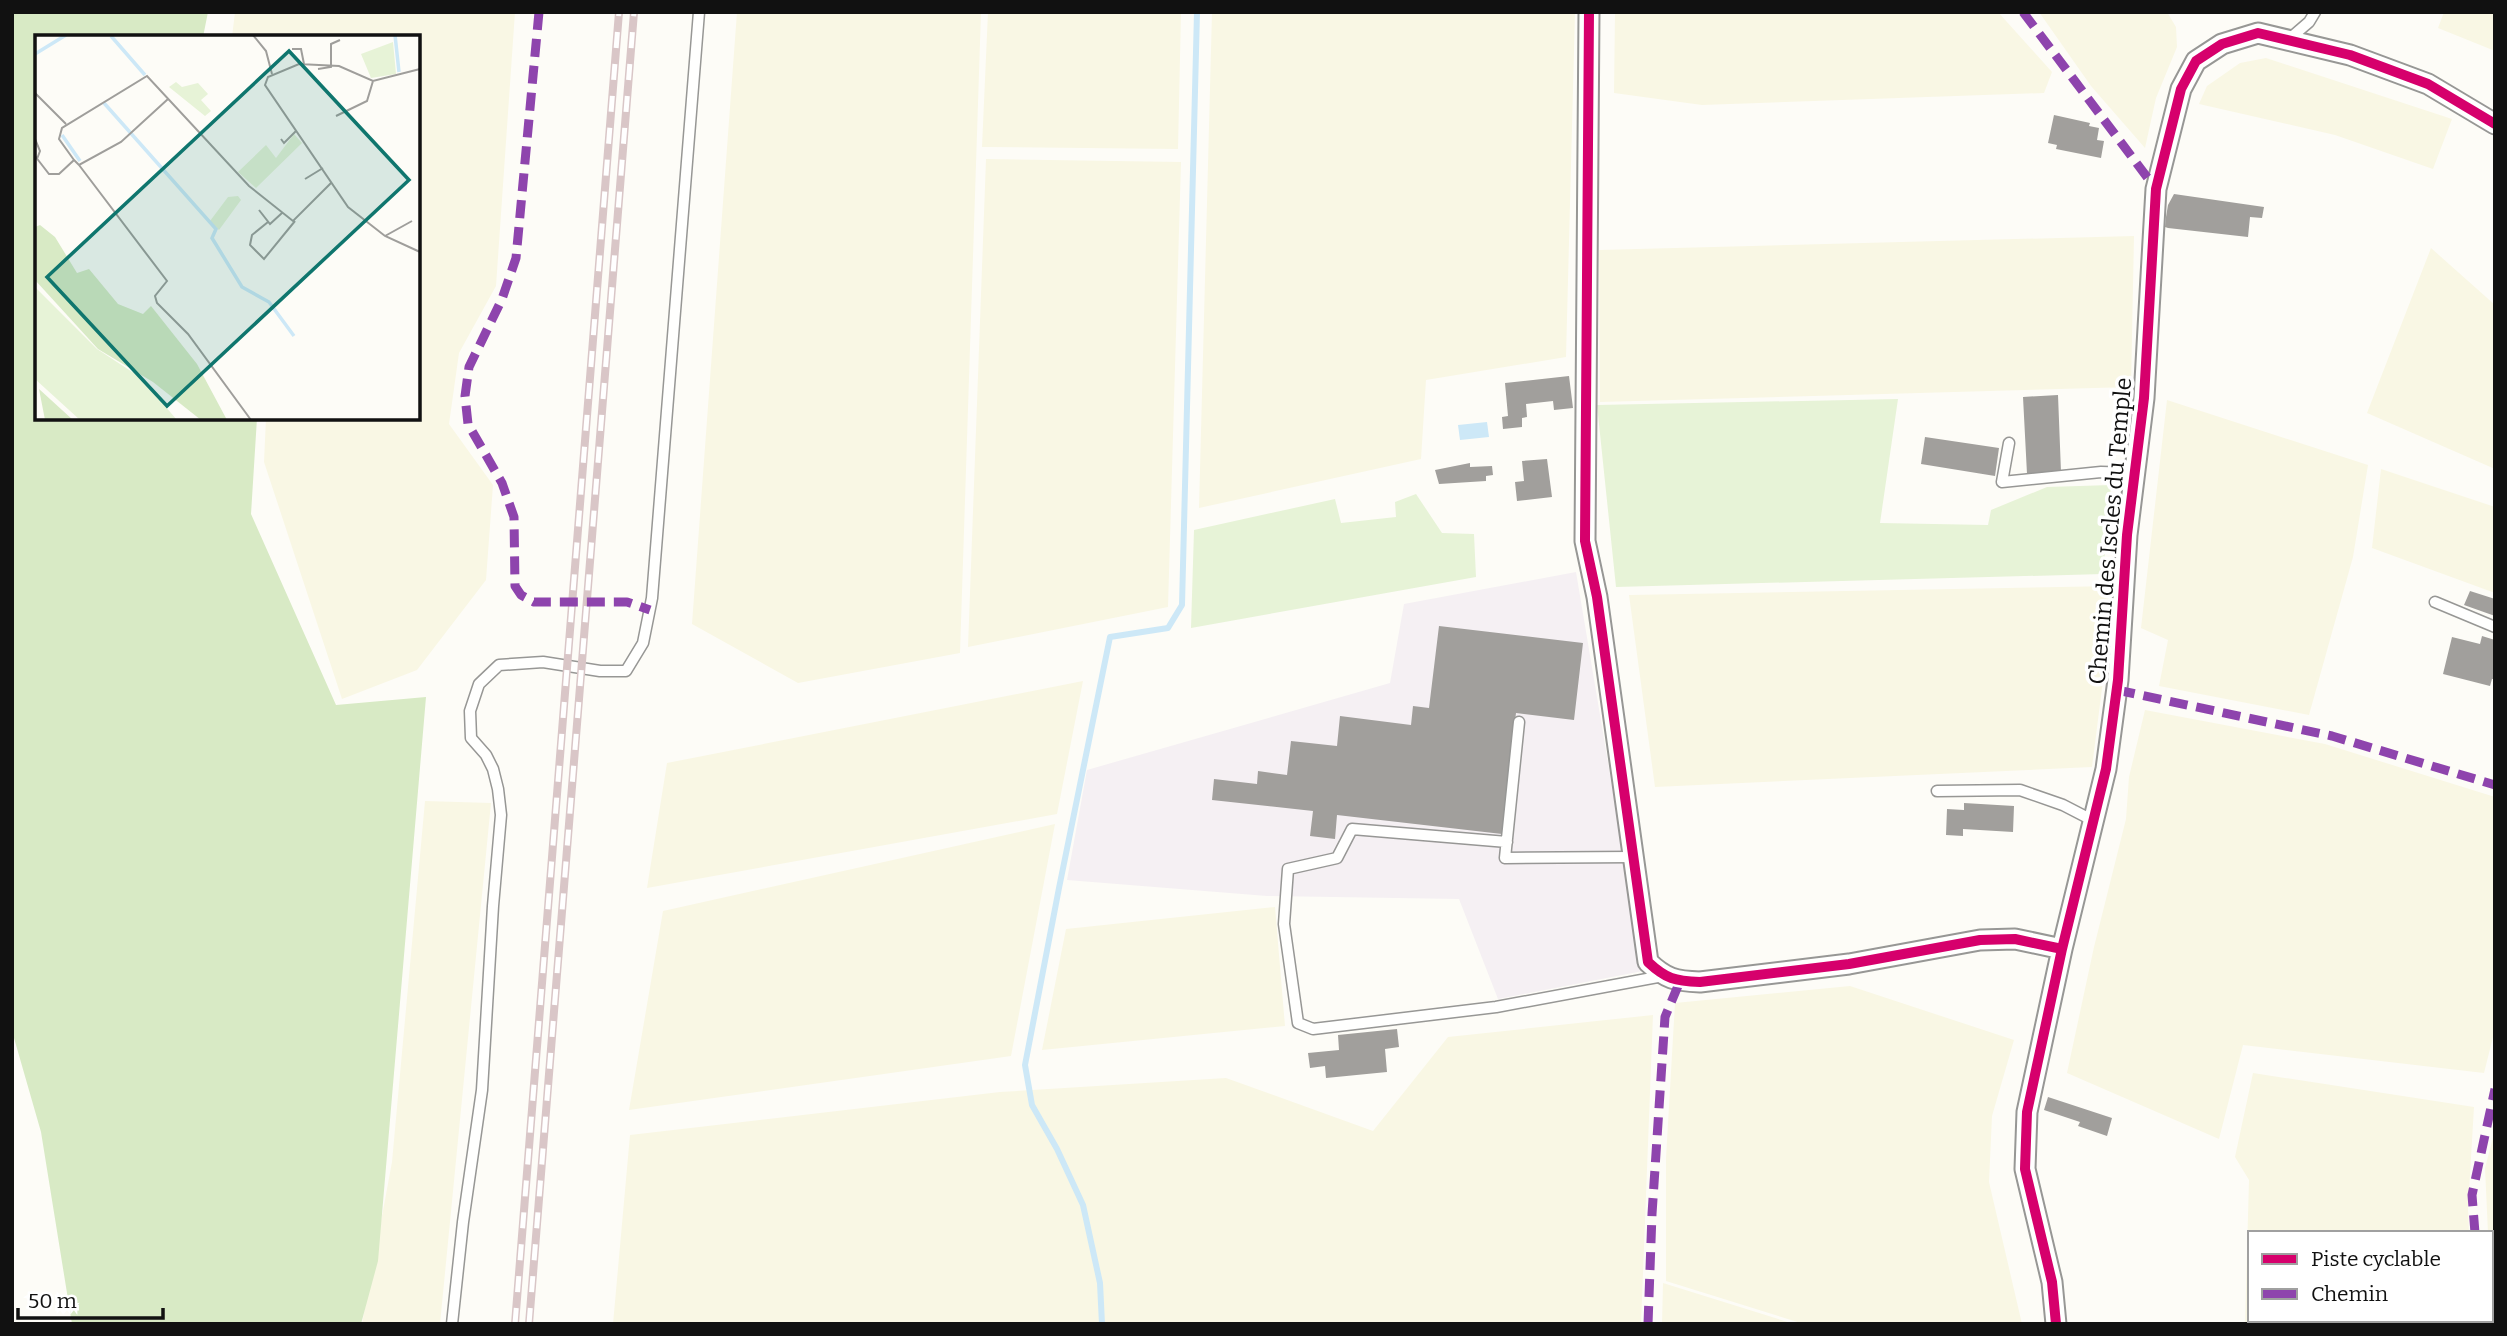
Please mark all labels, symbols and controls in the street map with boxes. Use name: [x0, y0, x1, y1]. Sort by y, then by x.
inset map: [35, 35, 420, 420]
street label: Chemin des Iscles du Temple: [2083, 376, 2137, 686]
legend: [2248, 1231, 2493, 1322]
text: Piste cyclable: [2311, 1246, 2441, 1272]
scale bar: [18, 1276, 163, 1320]
text: Chemin: [2311, 1281, 2388, 1307]
text: 50 m: [28, 1288, 77, 1314]

